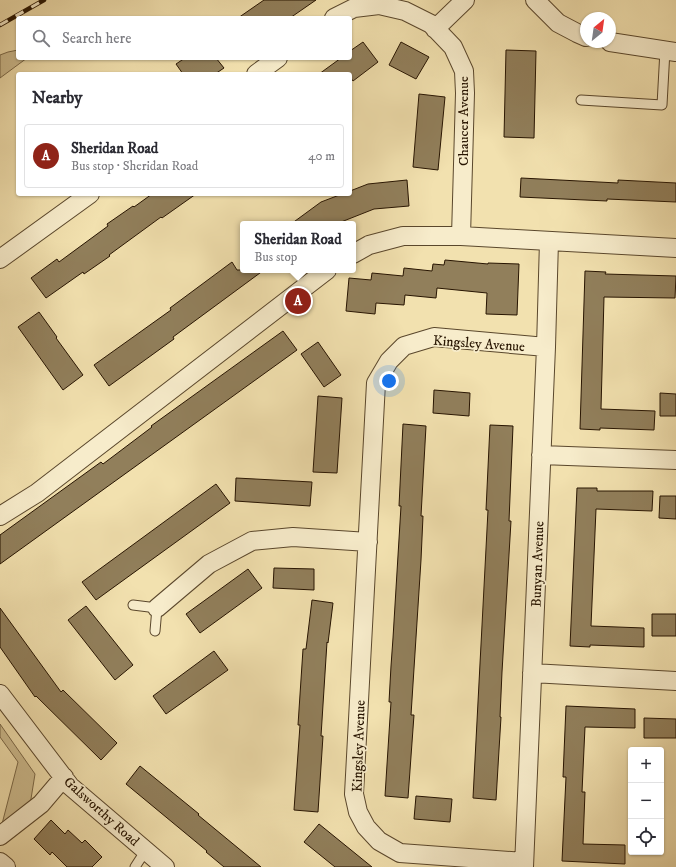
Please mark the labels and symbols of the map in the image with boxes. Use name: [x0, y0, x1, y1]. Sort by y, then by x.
north arrow: [580, 12, 616, 48]
street label: Chaucer Avenue: [455, 76, 473, 166]
pin: A: [285, 286, 311, 316]
street label: Kingsley Avenue: [432, 332, 526, 356]
your location: [379, 371, 399, 391]
street label: Bunyan Avenue: [528, 520, 549, 607]
street label: Kingsley Avenue: [348, 699, 370, 792]
street label: Galsworthy Road: [60, 773, 143, 851]

